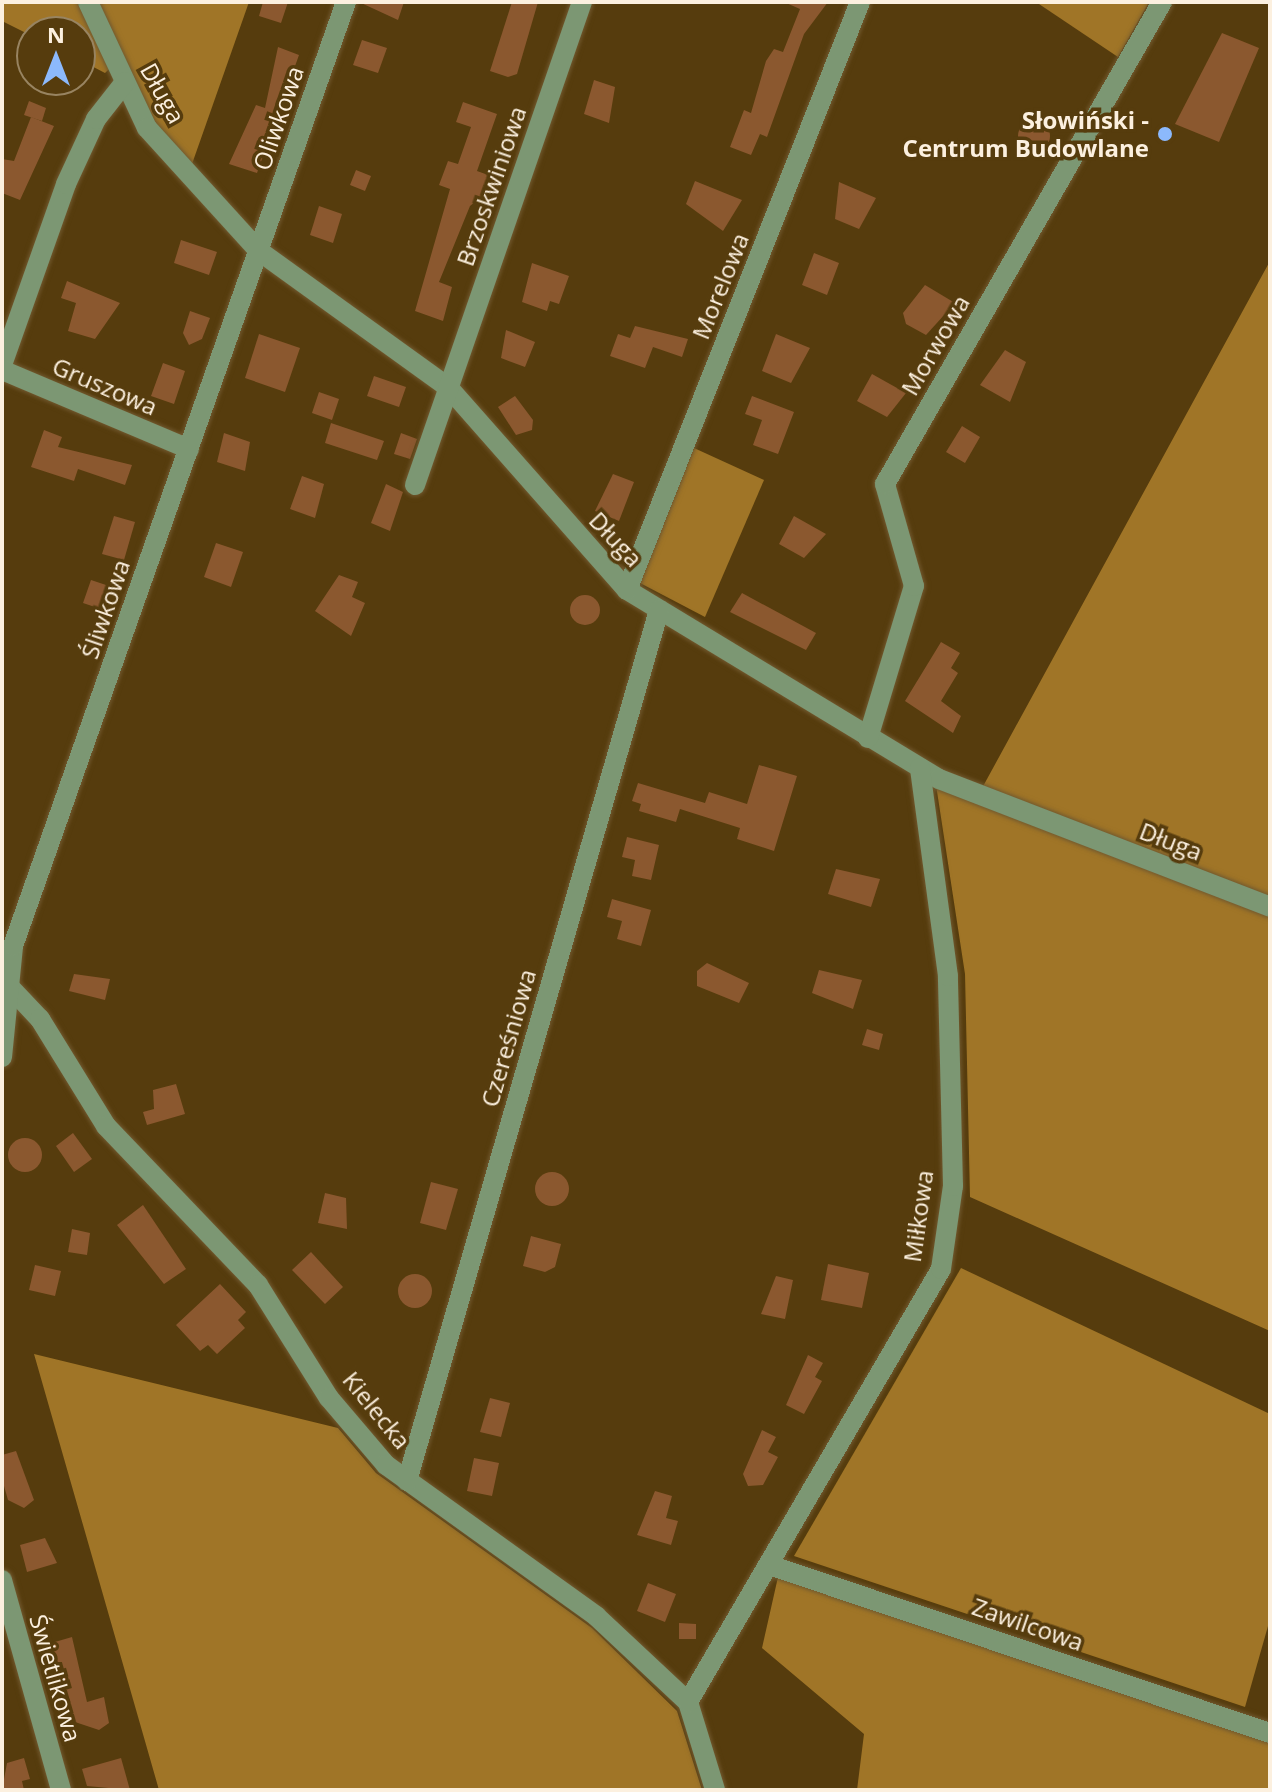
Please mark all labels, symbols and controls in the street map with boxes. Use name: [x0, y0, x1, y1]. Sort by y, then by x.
north arrow: [16, 16, 96, 96]
text: N: [47, 19, 65, 49]
street label: Długa: [135, 58, 191, 128]
street label: Oliwkowa: [247, 62, 309, 174]
street label: Brzoskwiniowa: [450, 102, 532, 270]
place label: Słowiński - Centrum Budowlane: [903, 106, 1149, 162]
marker: Słowiński - Centrum Budowlane: [1156, 125, 1174, 143]
street label: Morelowa: [686, 229, 754, 343]
street label: Morwowa: [895, 290, 975, 400]
street label: Gruszowa: [48, 351, 162, 421]
street label: Długa: [583, 506, 649, 572]
street label: Śliwkowa: [75, 556, 135, 662]
street label: Długa: [1136, 816, 1206, 866]
street label: Czereśniowa: [475, 966, 541, 1110]
street label: Miłkowa: [897, 1168, 939, 1264]
street label: Kielecka: [337, 1365, 417, 1455]
street label: Zawilcowa: [969, 1592, 1087, 1656]
street label: Świetlikowa: [24, 1611, 88, 1745]

